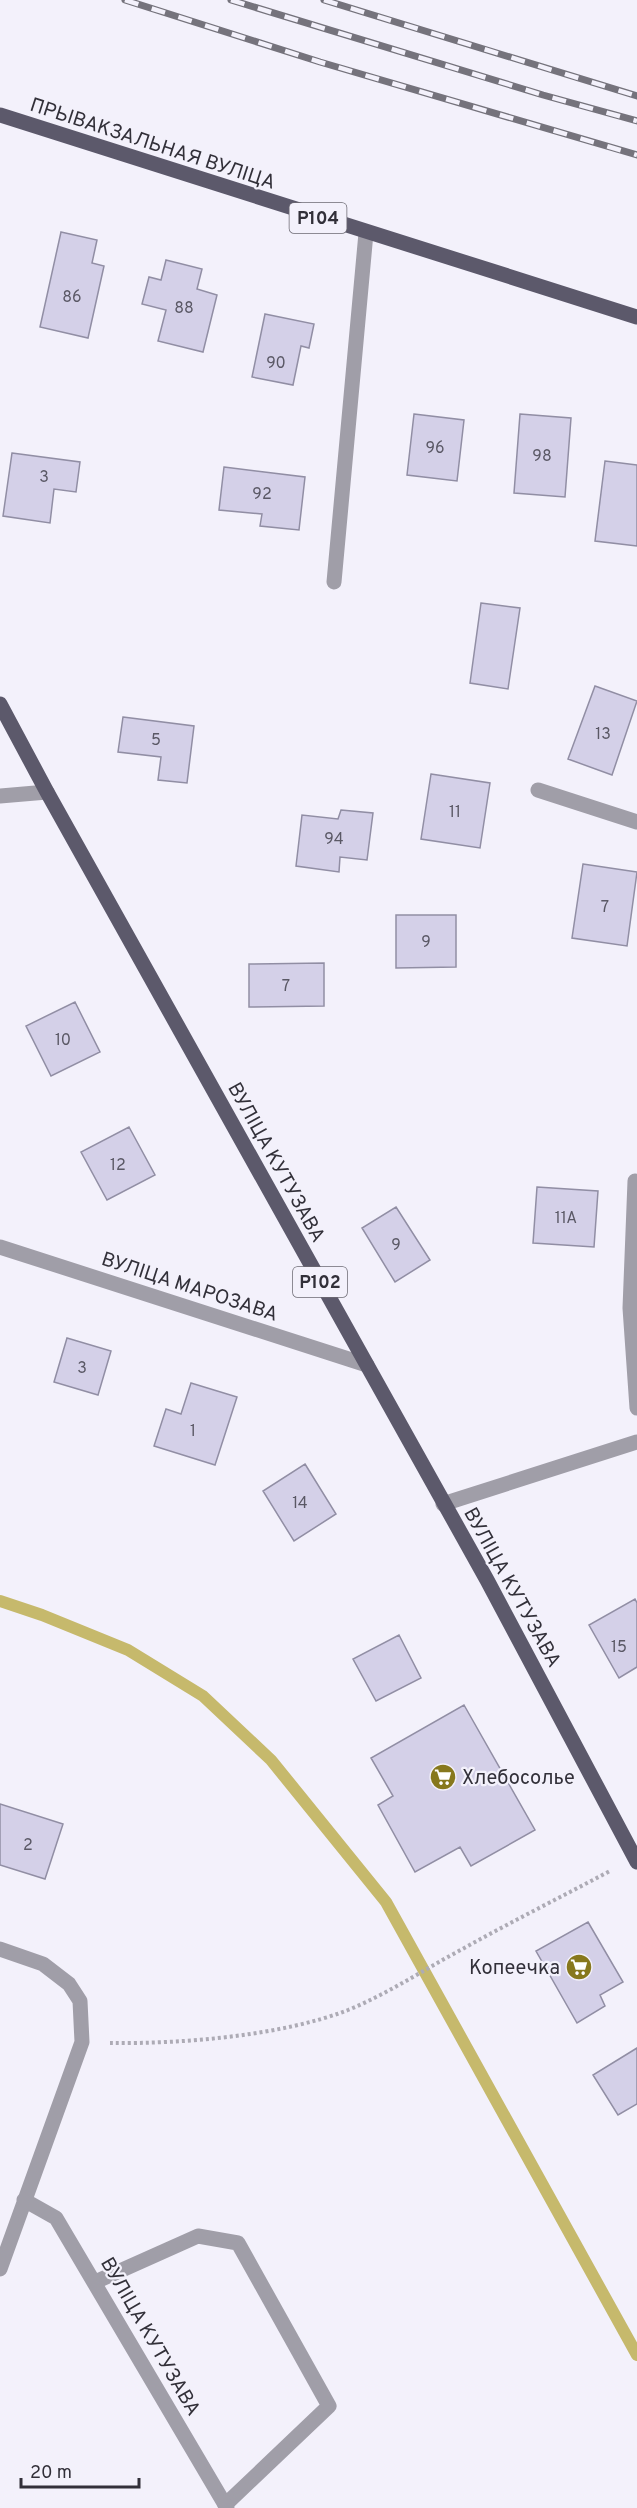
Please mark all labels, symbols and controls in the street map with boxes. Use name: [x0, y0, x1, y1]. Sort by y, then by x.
street label: ПРЫВАКЗАЛЬНАЯ ВУЛІЦА: [26, 93, 278, 197]
road number: Р104: [290, 203, 346, 233]
house number: 86: [62, 288, 82, 308]
house number: 88: [174, 299, 194, 319]
house number: 90: [266, 354, 286, 374]
house number: 96: [425, 439, 445, 459]
house number: 98: [532, 447, 552, 467]
house number: 3: [39, 468, 49, 488]
house number: 92: [252, 485, 272, 505]
house number: 13: [595, 725, 611, 745]
house number: 5: [151, 731, 161, 751]
house number: 11: [449, 803, 461, 823]
house number: 94: [324, 830, 344, 850]
house number: 7: [601, 898, 609, 918]
house number: 9: [421, 933, 431, 953]
house number: 7: [282, 977, 290, 997]
house number: 10: [55, 1031, 71, 1051]
street label: ВУЛІЦА КУТУЗАВА: [220, 1078, 330, 1248]
house number: 12: [110, 1156, 126, 1176]
house number: 11А: [555, 1209, 577, 1229]
house number: 9: [391, 1236, 401, 1256]
street label: ВУЛІЦА МАРОЗАВА: [98, 1247, 281, 1329]
road number: Р102: [293, 1267, 347, 1297]
house number: 3: [77, 1359, 87, 1379]
house number: 1: [190, 1422, 196, 1442]
house number: 14: [292, 1494, 308, 1514]
street label: ВУЛІЦА КУТУЗАВА: [456, 1503, 566, 1673]
house number: 15: [611, 1638, 627, 1658]
supermarket icon: Хлебосолье: [428, 1762, 458, 1792]
place label: Хлебосолье: [462, 1766, 575, 1792]
house number: 2: [23, 1836, 33, 1856]
supermarket icon: Копеечка: [564, 1952, 594, 1982]
place label: Копеечка: [469, 1956, 560, 1982]
street label: ВУЛІЦА КУТУЗАВА: [93, 2253, 205, 2421]
scale bar: [21, 2451, 140, 2489]
text: 20 m: [30, 2462, 72, 2485]

